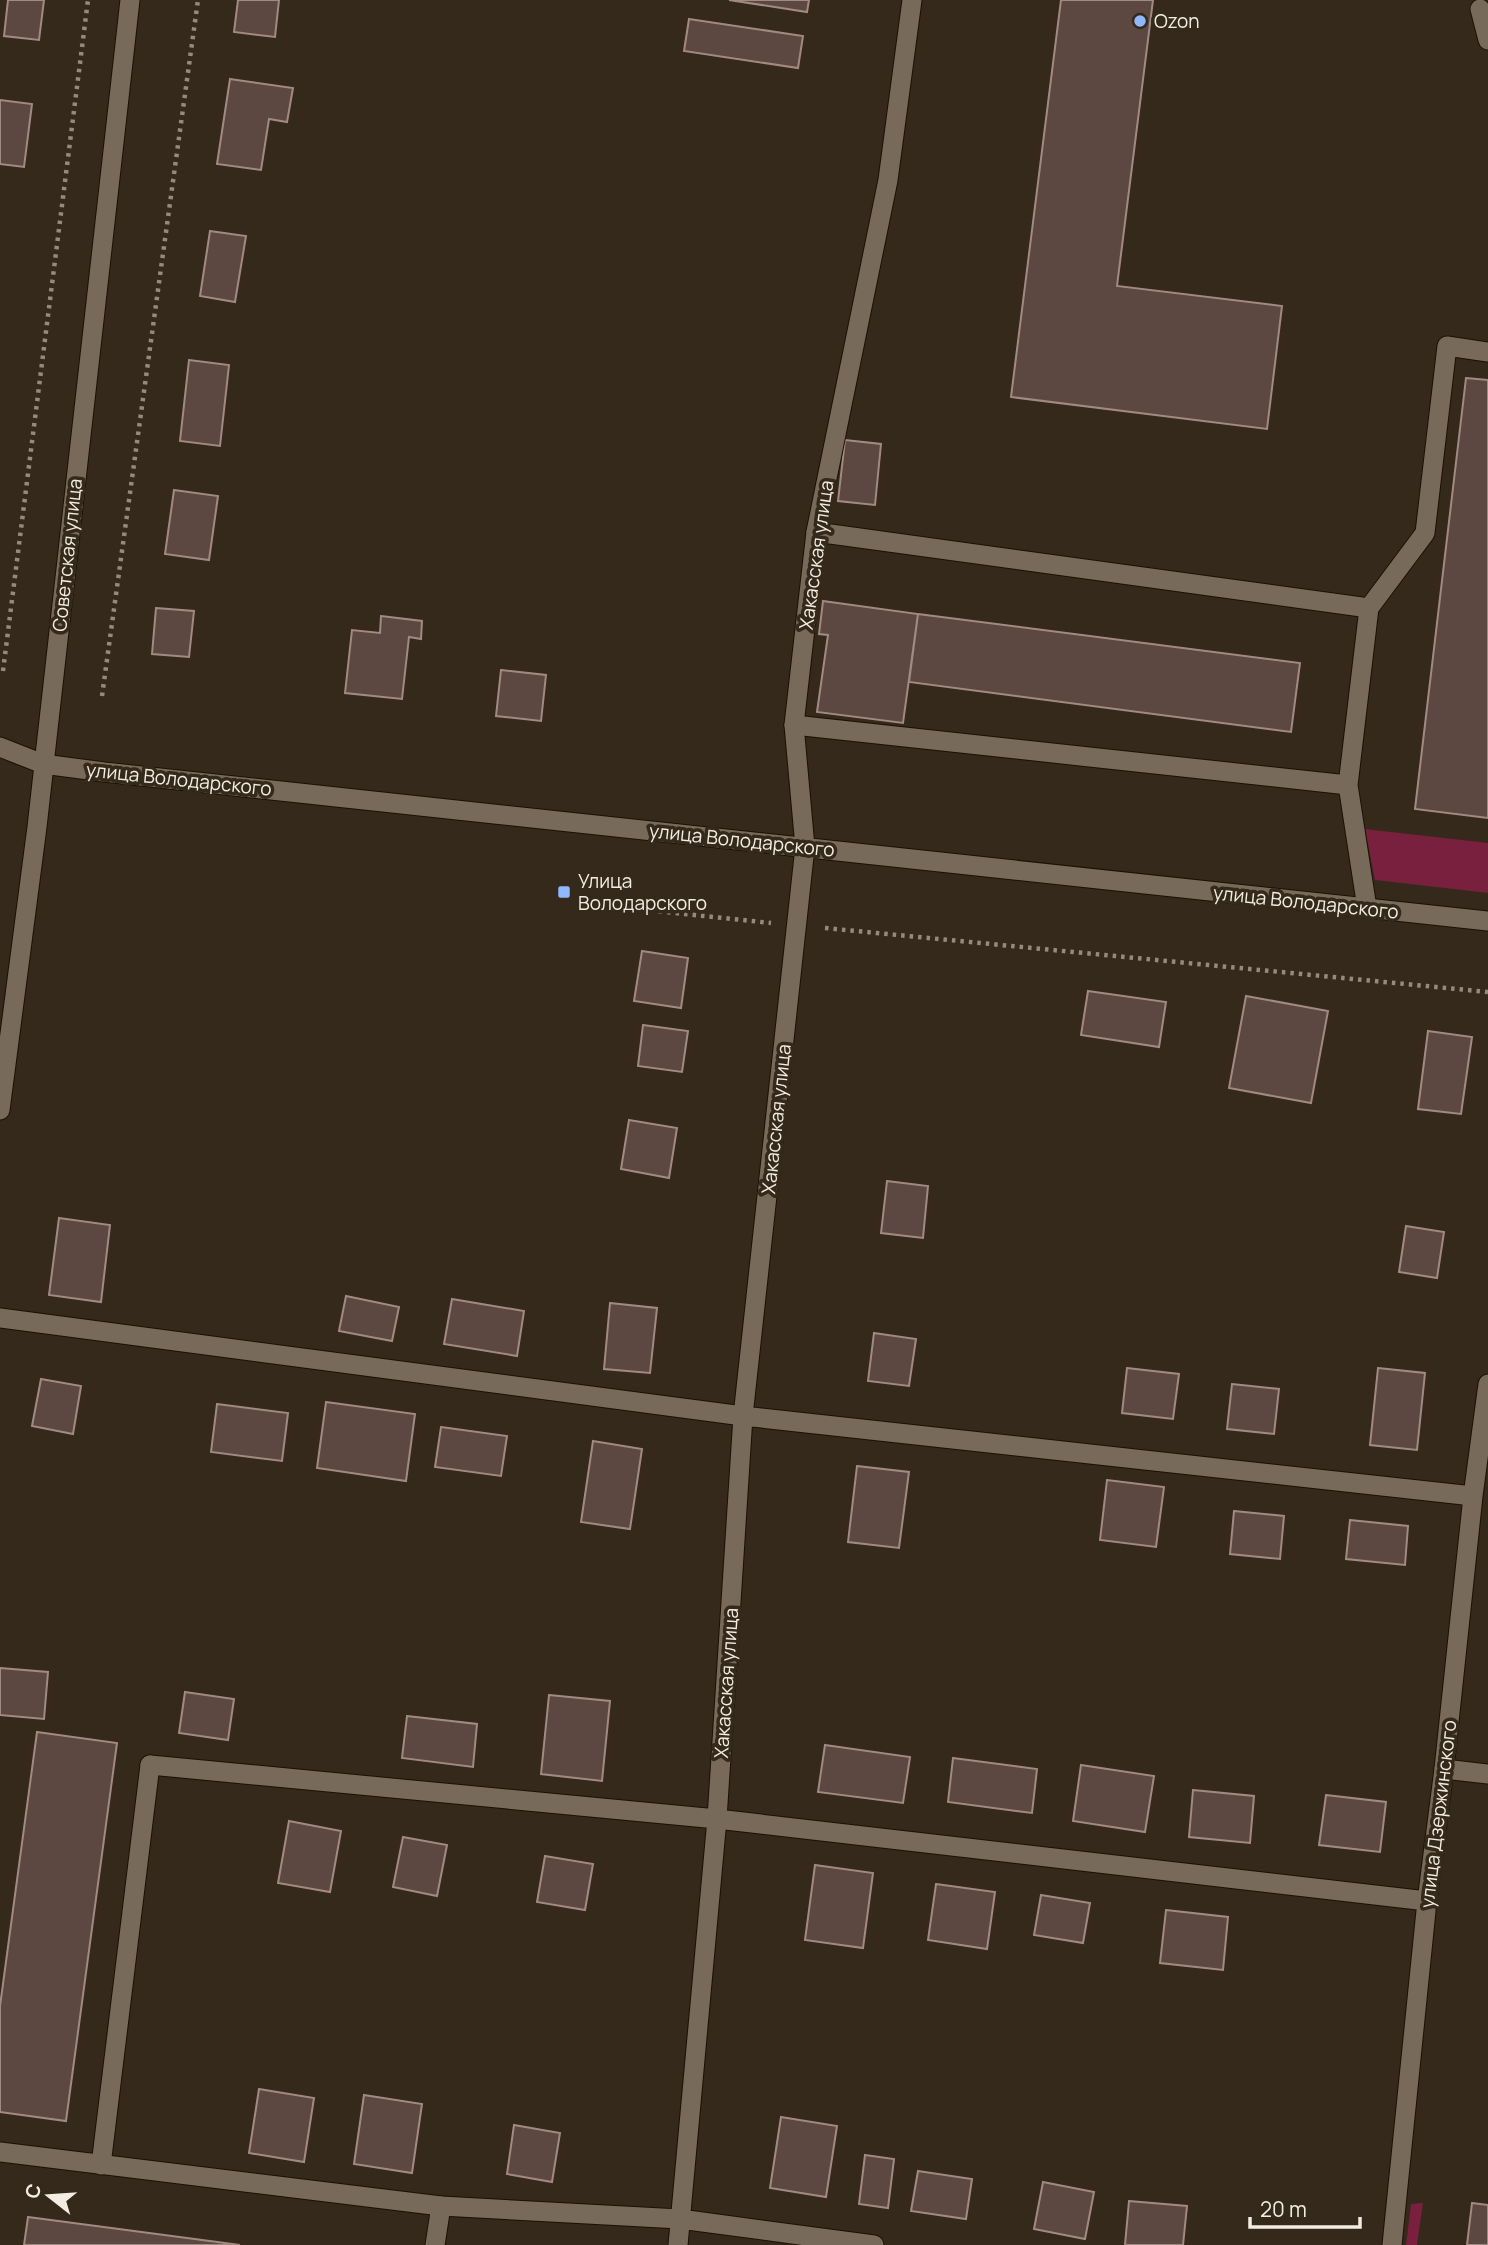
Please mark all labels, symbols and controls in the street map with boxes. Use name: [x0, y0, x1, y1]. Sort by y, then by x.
place label: Ozon: [1154, 8, 1200, 34]
marker: Ozon: [1132, 13, 1148, 29]
street label: Советская улица: [46, 477, 88, 633]
street label: Хакасская улица: [793, 479, 839, 631]
street label: улица Володарского: [85, 756, 273, 802]
street label: улица Володарского: [648, 817, 836, 863]
place label: Улица Володарского: [578, 868, 707, 916]
street label: улица Володарского: [1212, 879, 1400, 925]
marker: Улица Володарского: [556, 884, 572, 900]
street label: Хакасская улица: [755, 1043, 797, 1195]
street label: Хакасская улица: [708, 1607, 744, 1759]
street label: улица Дзержинского: [1414, 1718, 1462, 1910]
north arrow: [14, 2161, 84, 2231]
text: С: [18, 2181, 47, 2202]
scale bar: [1250, 2186, 1360, 2230]
text: 20 m: [1260, 2195, 1307, 2223]

